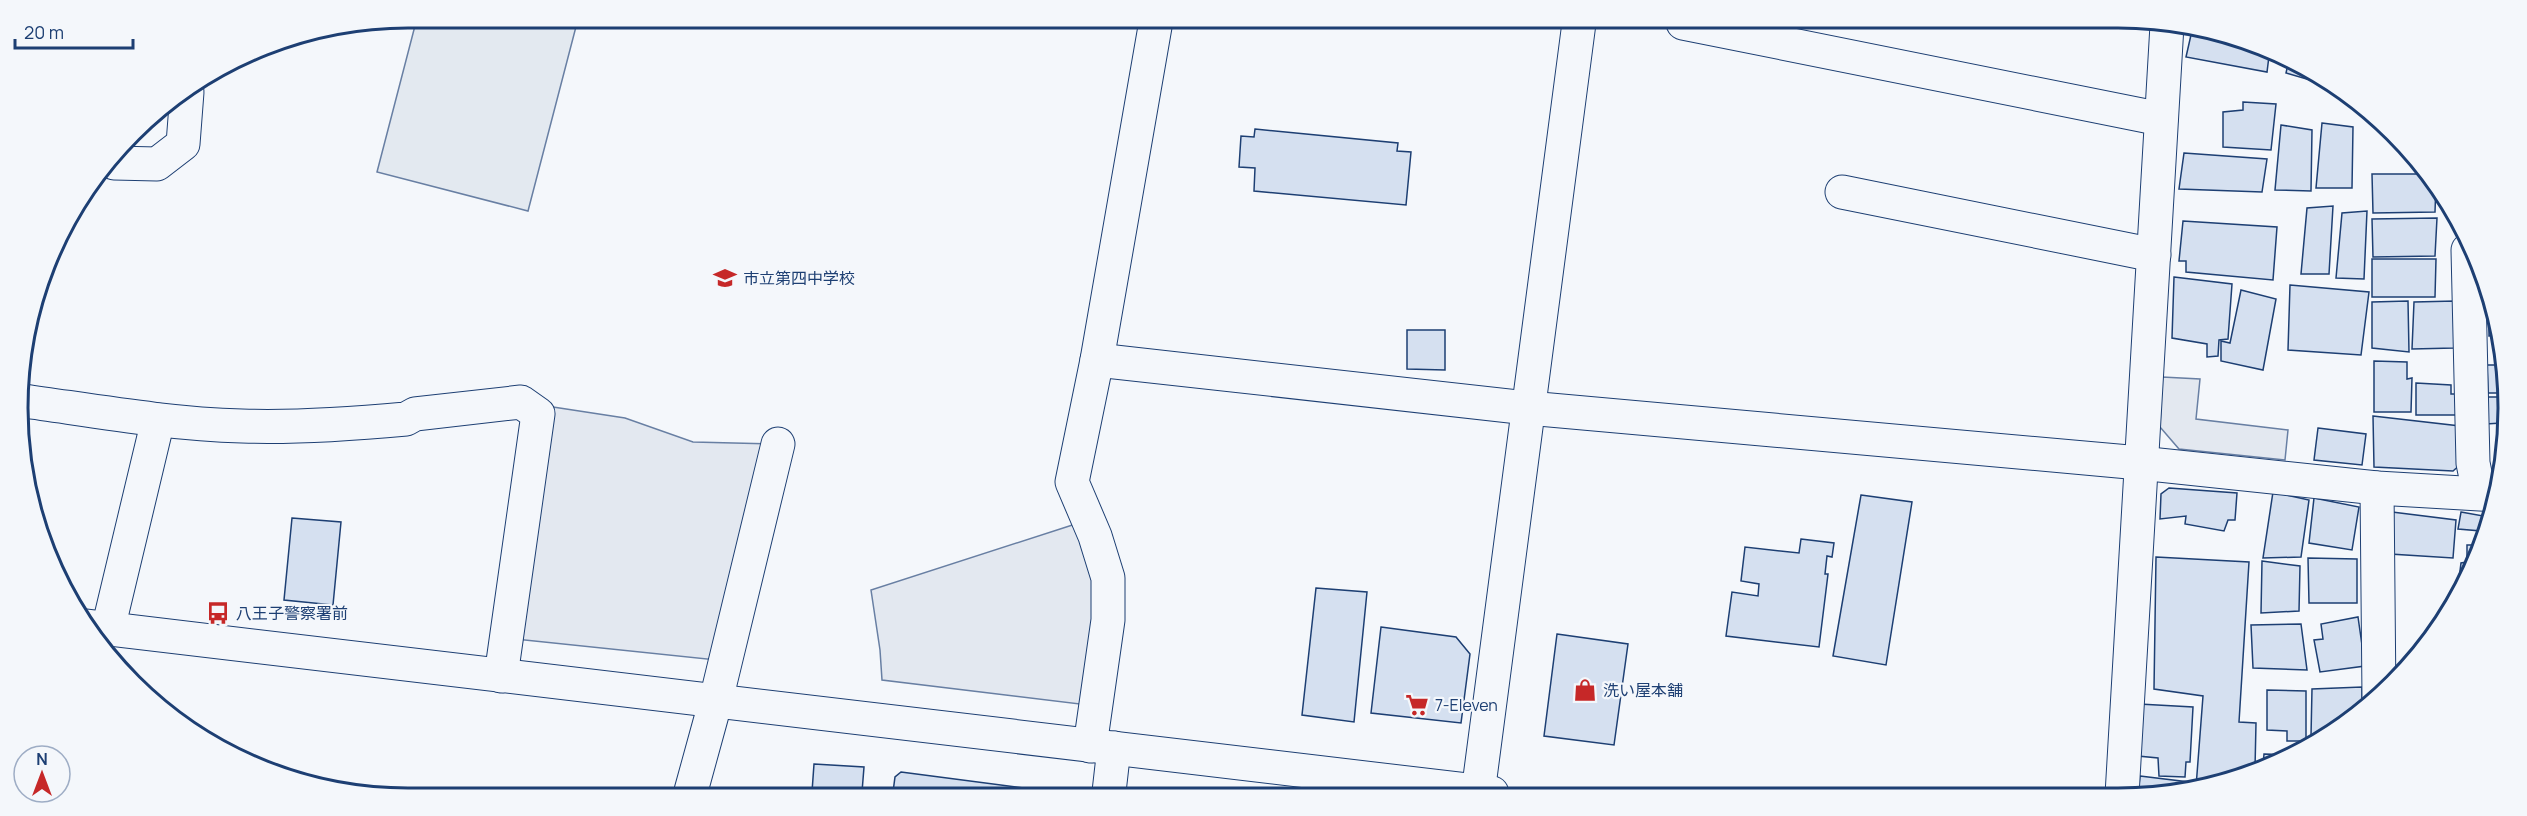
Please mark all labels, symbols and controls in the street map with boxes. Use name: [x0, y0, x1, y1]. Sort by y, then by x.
scale bar: [15, 12, 134, 50]
text: 20 m: [24, 20, 64, 44]
school or university icon: 市立第四中学校: [712, 265, 738, 291]
place label: 市立第四中学校: [743, 267, 855, 289]
bus stop icon: 八王子警察署前: [205, 600, 231, 626]
place label: 八王子警察署前: [236, 602, 348, 624]
shop icon: 洗い屋本舗: [1572, 677, 1598, 703]
place label: 洗い屋本舗: [1603, 679, 1683, 701]
supermarket icon: 7-Eleven: [1404, 692, 1430, 718]
place label: 7-Eleven: [1435, 694, 1498, 716]
north arrow: [12, 744, 72, 804]
text: N: [36, 748, 48, 770]

